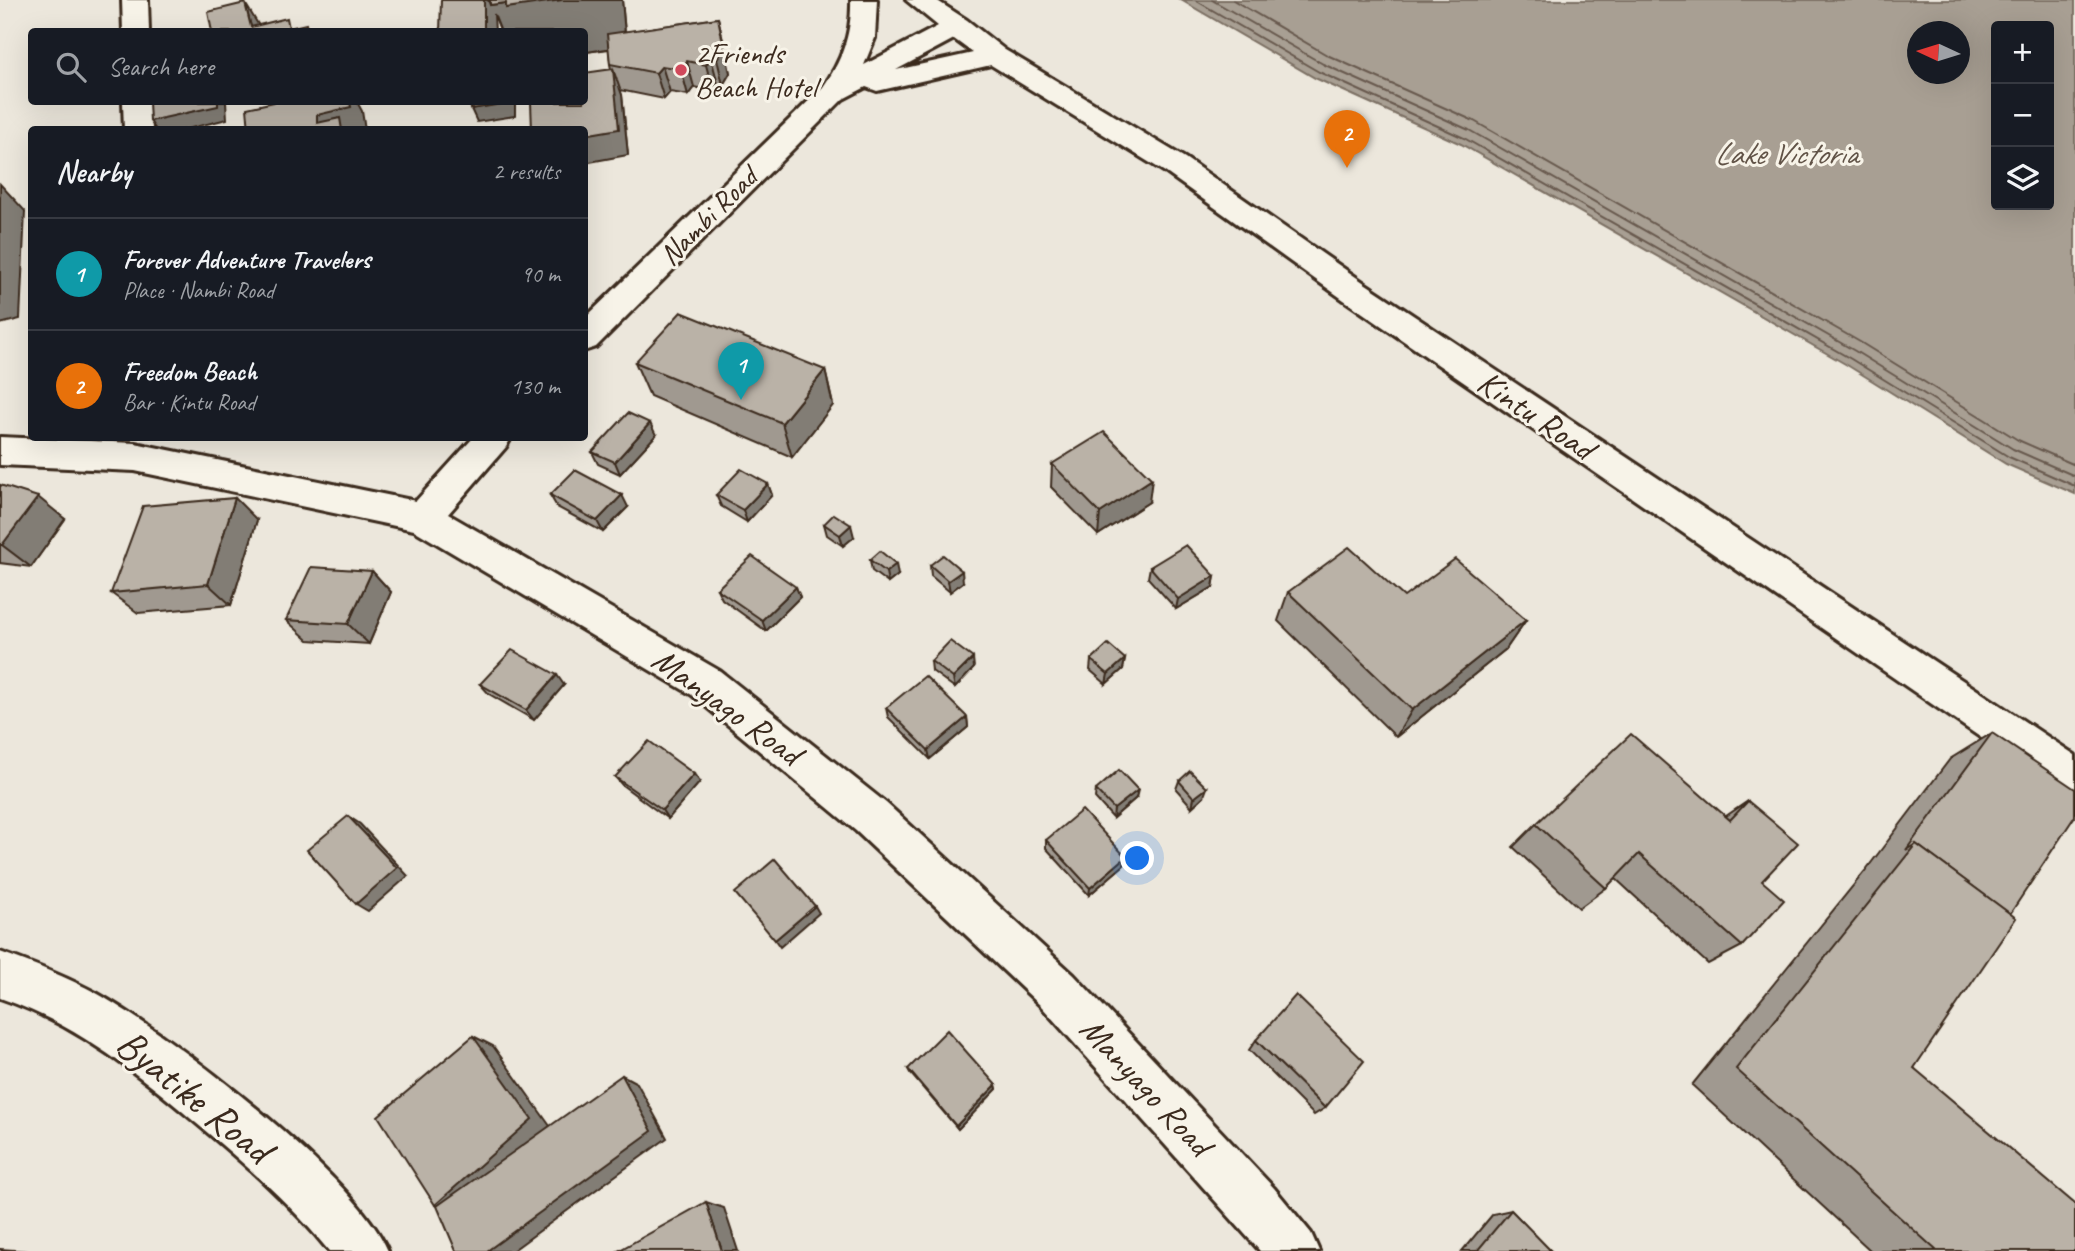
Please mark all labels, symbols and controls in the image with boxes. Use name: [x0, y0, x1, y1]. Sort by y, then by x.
north arrow: [1907, 21, 1970, 84]
map controls: [1991, 21, 2054, 210]
button: +: [1991, 21, 2054, 84]
search box: [28, 28, 588, 105]
place label: 2Friends Beach Hotel: [695, 34, 821, 106]
icon: search: [52, 48, 90, 86]
text: Search here: [108, 50, 214, 83]
marker: 2Friends Beach Hotel: [673, 62, 689, 78]
button: −: [1991, 84, 2054, 147]
pin: 2: [1324, 110, 1370, 168]
water label: Lake Victoria: [1715, 133, 1861, 174]
button: layers: [1991, 147, 2054, 210]
text: Nearby: [56, 153, 132, 191]
street label: Nambi Road: [651, 156, 768, 273]
text: 2 results: [493, 157, 560, 186]
text: Forever Adventure Travelers: [123, 243, 371, 276]
text: 1: [74, 260, 84, 289]
text: 90 m: [521, 260, 560, 289]
text: Place · Nambi Road: [123, 276, 274, 305]
pin: 1: [718, 342, 764, 400]
text: Freedom Beach: [123, 355, 257, 388]
street label: Kintu Road: [1469, 359, 1608, 473]
text: 2: [74, 372, 84, 401]
text: 130 m: [511, 372, 560, 401]
text: Bar · Kintu Road: [123, 388, 255, 417]
street label: Manyago Road: [643, 637, 815, 778]
your location: [1120, 841, 1154, 875]
street label: Manyago Road: [1070, 1007, 1225, 1169]
street label: Byatike Road: [105, 1017, 288, 1179]

